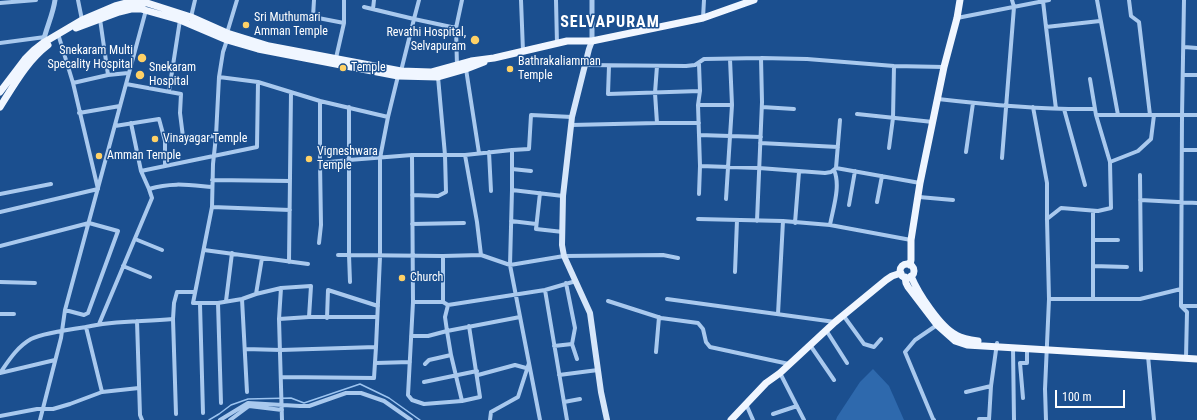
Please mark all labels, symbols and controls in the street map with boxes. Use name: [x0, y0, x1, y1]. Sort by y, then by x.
place label: Sri Muthumari Amman Temple: [254, 11, 328, 39]
district label: SELVAPURAM: [560, 13, 660, 33]
marker: Sri Muthumari Amman Temple: [241, 20, 251, 30]
place label: Revathi Hospital, Selvapuram: [386, 26, 466, 54]
marker: Revathi Hospital, Selvapuram: [469, 34, 481, 46]
place label: Snekaram Multi Specality Hospital: [47, 44, 133, 72]
marker: Snekaram Multi Specality Hospital: [136, 52, 148, 64]
place label: Bathrakaliamman Temple: [518, 55, 601, 83]
place label: Snekaram Hospital: [149, 61, 196, 89]
place label: Temple: [351, 61, 386, 75]
marker: Temple: [338, 63, 348, 73]
marker: Bathrakaliamman Temple: [505, 64, 515, 74]
marker: Snekaram Hospital: [134, 69, 146, 81]
place label: Vinayagar Temple: [163, 132, 247, 146]
marker: Vinayagar Temple: [150, 134, 160, 144]
place label: Vigneshwara Temple: [317, 145, 378, 173]
place label: Amman Temple: [107, 149, 181, 163]
marker: Amman Temple: [94, 151, 104, 161]
marker: Vigneshwara Temple: [304, 154, 314, 164]
place label: Church: [410, 271, 443, 285]
marker: Church: [397, 273, 407, 283]
scale bar: [1057, 382, 1127, 408]
text: 100 m: [1062, 390, 1092, 404]

